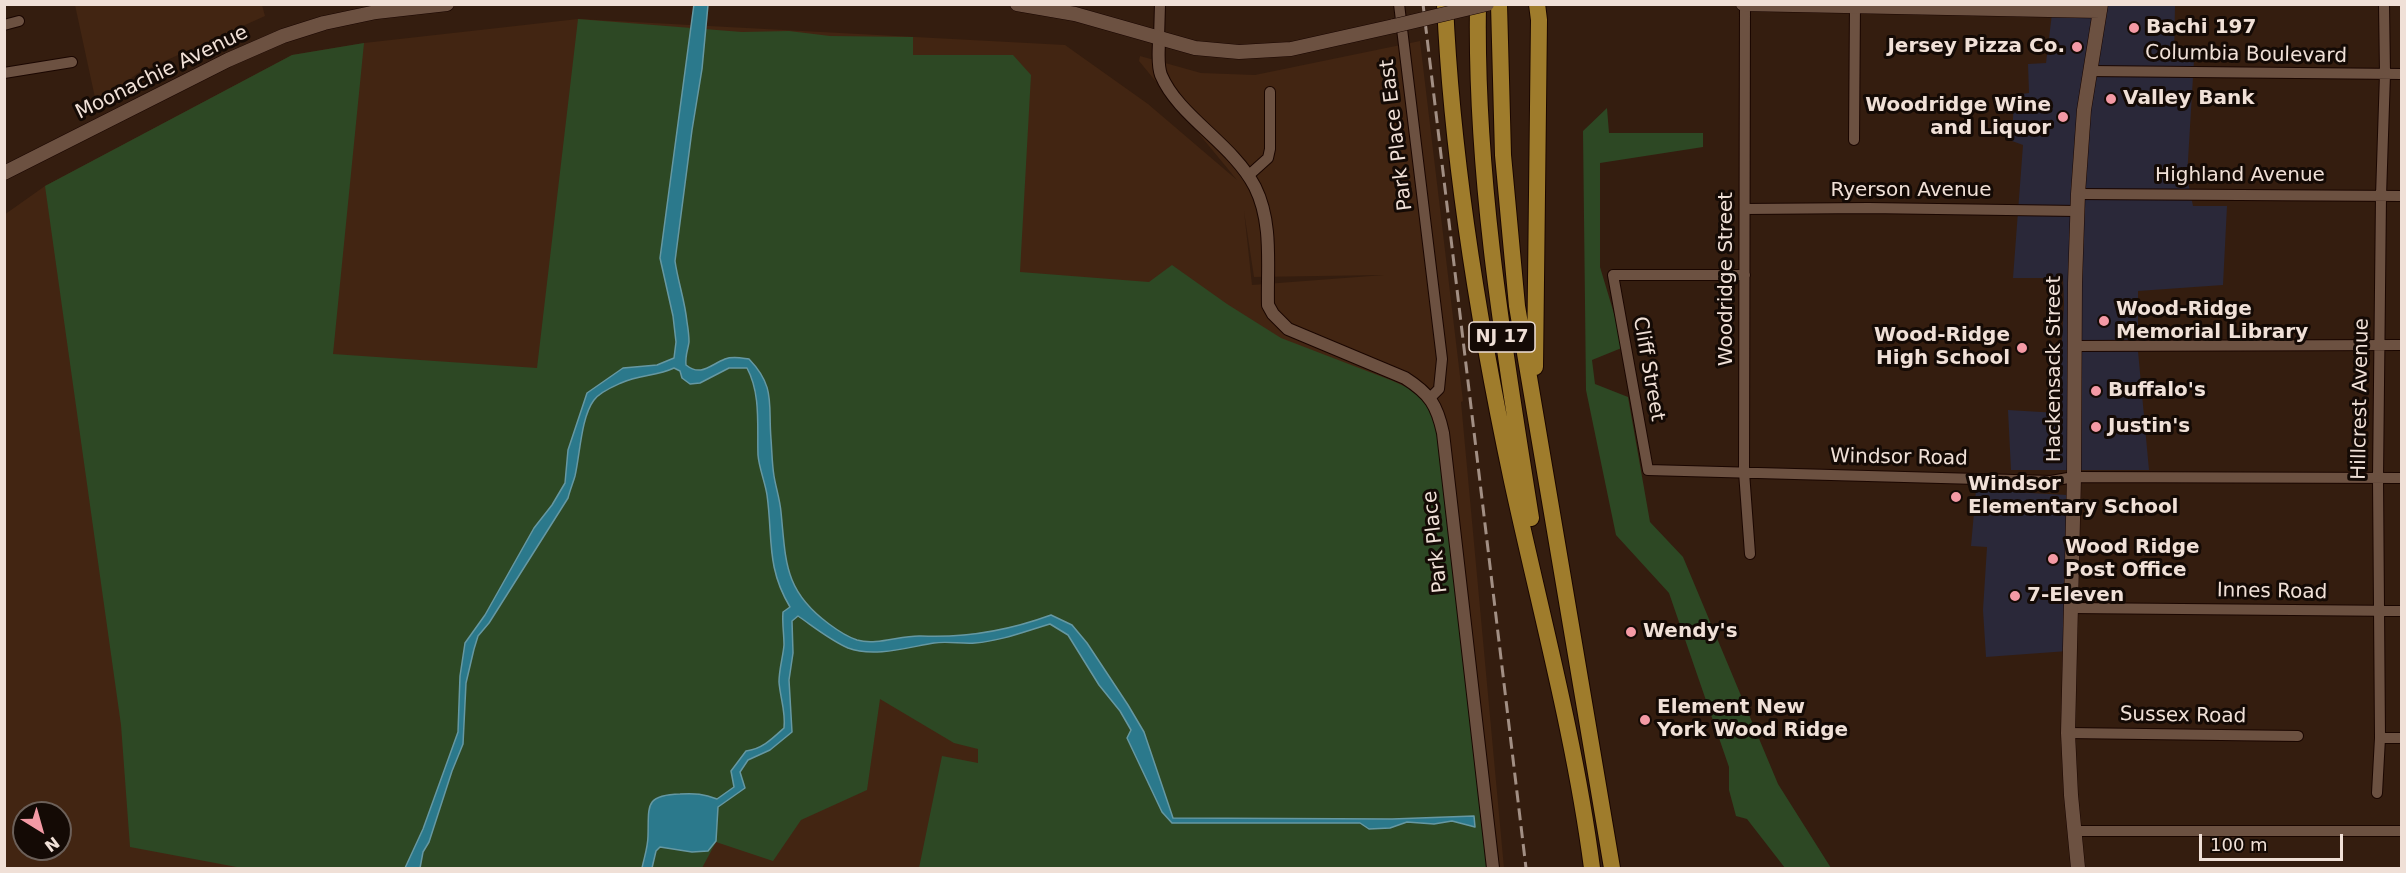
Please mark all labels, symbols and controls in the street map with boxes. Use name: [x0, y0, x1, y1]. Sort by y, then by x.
place label: Bachi 197: [2146, 16, 2256, 40]
street label: Moonachie Avenue: [72, 21, 252, 125]
marker: Bachi 197: [2127, 21, 2141, 35]
place label: Jersey Pizza Co.: [1887, 35, 2065, 59]
marker: Jersey Pizza Co.: [2070, 40, 2084, 54]
street label: Columbia Boulevard: [2145, 41, 2347, 69]
street label: Park Place East: [1376, 58, 1418, 212]
place label: Valley Bank: [2123, 87, 2254, 111]
marker: Valley Bank: [2104, 92, 2118, 106]
place label: Woodridge Wine and Liquor: [1865, 94, 2051, 141]
marker: Woodridge Wine and Liquor: [2056, 110, 2070, 124]
street label: Highland Avenue: [2155, 164, 2325, 188]
street label: Ryerson Avenue: [1830, 179, 1992, 203]
street label: Woodridge Street: [1715, 192, 1739, 366]
street label: Hackensack Street: [2043, 276, 2067, 462]
place label: Wood-Ridge Memorial Library: [2116, 298, 2308, 345]
marker: Wood-Ridge Memorial Library: [2097, 314, 2111, 328]
street label: Cliff Street: [1627, 315, 1669, 423]
street label: Hillcrest Avenue: [2348, 318, 2374, 480]
road number: NJ 17: [1469, 322, 1535, 352]
place label: Wood-Ridge High School: [1874, 324, 2010, 371]
marker: Wood-Ridge High School: [2015, 341, 2029, 355]
place label: Buffalo's: [2108, 379, 2206, 403]
marker: Buffalo's: [2089, 384, 2103, 398]
place label: Justin's: [2108, 415, 2190, 439]
marker: Justin's: [2089, 420, 2103, 434]
street label: Windsor Road: [1830, 445, 1968, 471]
place label: Windsor Elementary School: [1968, 473, 2178, 520]
street label: Park Place: [1419, 490, 1453, 594]
marker: Windsor Elementary School: [1949, 490, 1963, 504]
place label: Wood Ridge Post Office: [2065, 536, 2200, 583]
marker: Wood Ridge Post Office: [2046, 552, 2060, 566]
street label: Innes Road: [2217, 579, 2327, 605]
place label: 7-Eleven: [2027, 584, 2124, 608]
marker: 7-Eleven: [2008, 589, 2022, 603]
place label: Wendy's: [1643, 620, 1738, 644]
marker: Wendy's: [1624, 625, 1638, 639]
place label: Element New York Wood Ridge: [1657, 696, 1848, 743]
street label: Sussex Road: [2120, 703, 2246, 729]
marker: Element New York Wood Ridge: [1638, 713, 1652, 727]
north arrow: [12, 801, 72, 861]
scale bar: [2202, 822, 2346, 860]
text: N: [41, 833, 63, 856]
text: 100 m: [2210, 834, 2268, 855]

